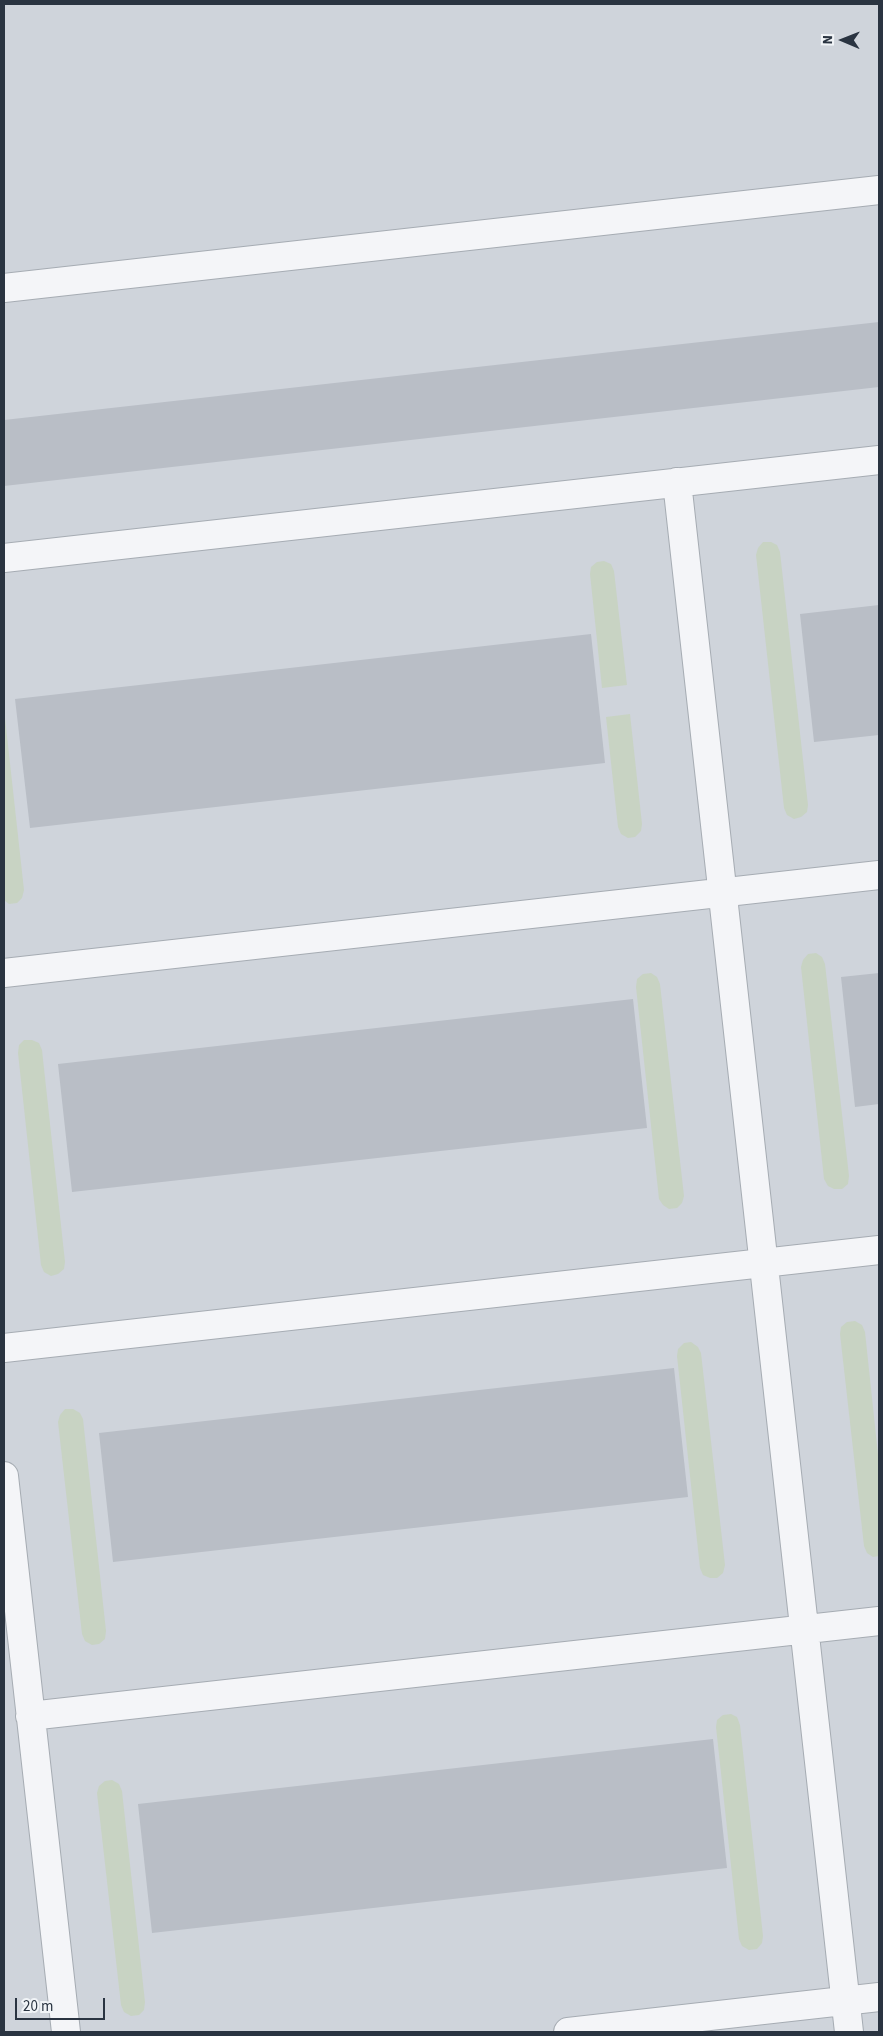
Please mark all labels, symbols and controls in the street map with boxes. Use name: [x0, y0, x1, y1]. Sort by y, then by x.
north arrow: [818, 15, 868, 65]
text: N: [818, 35, 838, 45]
scale bar: [18, 1988, 108, 2020]
text: 20 m: [23, 1996, 53, 2017]

